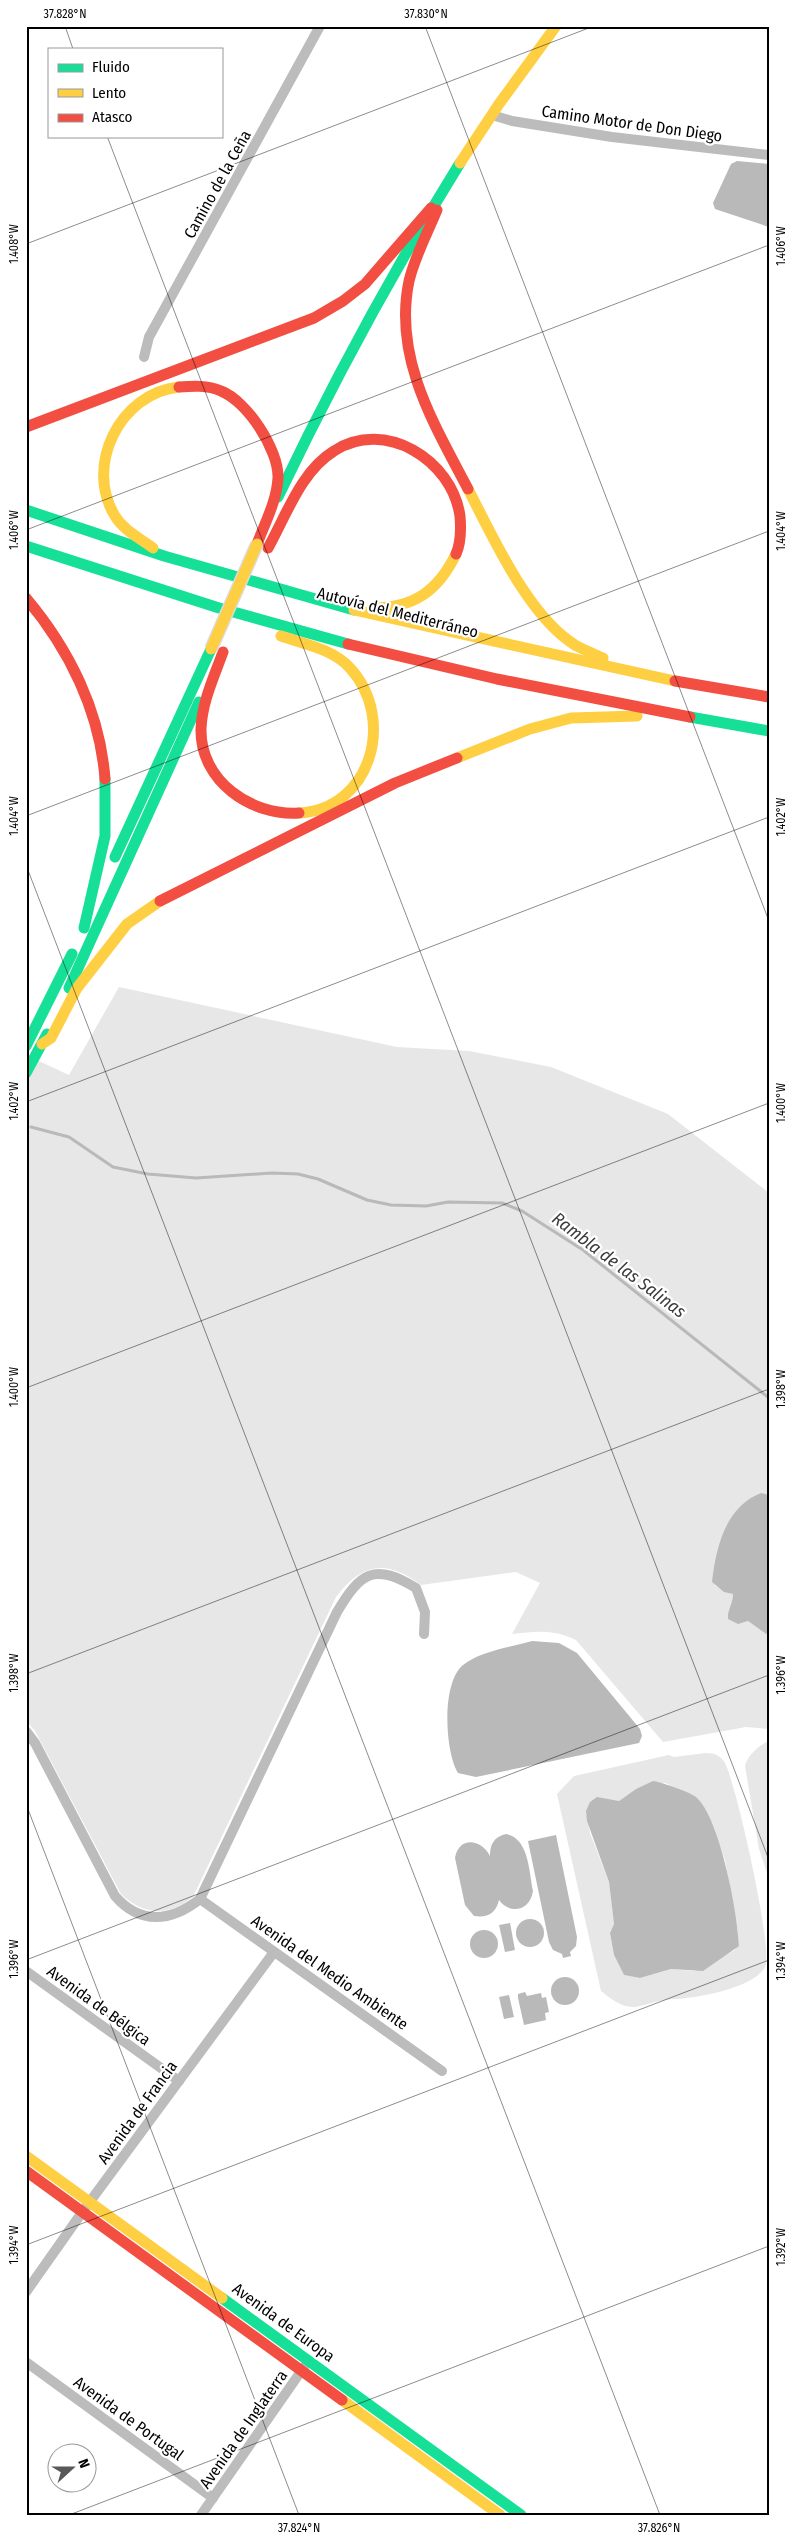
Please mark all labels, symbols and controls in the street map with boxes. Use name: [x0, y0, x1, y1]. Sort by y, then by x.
text: 37.828°N: [44, 7, 86, 21]
text: 37.830°N: [404, 7, 448, 21]
legend: [48, 48, 222, 138]
text: Fluido: [92, 58, 130, 76]
text: Lento: [92, 84, 126, 102]
street label: Camino Motor de Don Diego: [540, 101, 724, 146]
text: Atasco: [92, 108, 132, 126]
street label: Camino de la Ceña: [180, 127, 255, 242]
text: 1.408°W: [7, 224, 21, 264]
text: 1.406°W: [774, 226, 788, 266]
text: 1.406°W: [7, 510, 21, 550]
text: 1.404°W: [774, 511, 788, 551]
street label: Autovía del Mediterráneo: [315, 583, 480, 642]
text: 1.404°W: [7, 796, 21, 836]
text: 1.402°W: [774, 798, 788, 836]
text: 1.402°W: [7, 1082, 21, 1120]
text: 1.400°W: [774, 1083, 788, 1123]
water label: Rambla de las Salinas: [548, 1207, 691, 1323]
text: 1.400°W: [7, 1367, 21, 1407]
text: 1.398°W: [774, 1369, 788, 1409]
text: 1.398°W: [7, 1653, 21, 1693]
text: 1.396°W: [774, 1656, 788, 1694]
street label: Avenida del Medio Ambiente: [248, 1911, 412, 2034]
text: 1.396°W: [7, 1940, 21, 1978]
text: 1.394°W: [774, 1942, 788, 1980]
street label: Avenida de Bélgica: [43, 1962, 154, 2049]
street label: Avenida de Francia: [94, 2057, 181, 2168]
text: 1.394°W: [7, 2226, 21, 2264]
text: 1.392°W: [774, 2228, 788, 2266]
street label: Avenida de Europa: [229, 2279, 339, 2366]
street label: Avenida de Inglaterra: [196, 2366, 291, 2492]
street label: Avenida de Portugal: [70, 2372, 187, 2465]
north arrow: [48, 2444, 98, 2494]
text: N: [74, 2457, 93, 2470]
text: 37.824°N: [278, 2521, 320, 2535]
text: 37.826°N: [638, 2521, 680, 2535]

